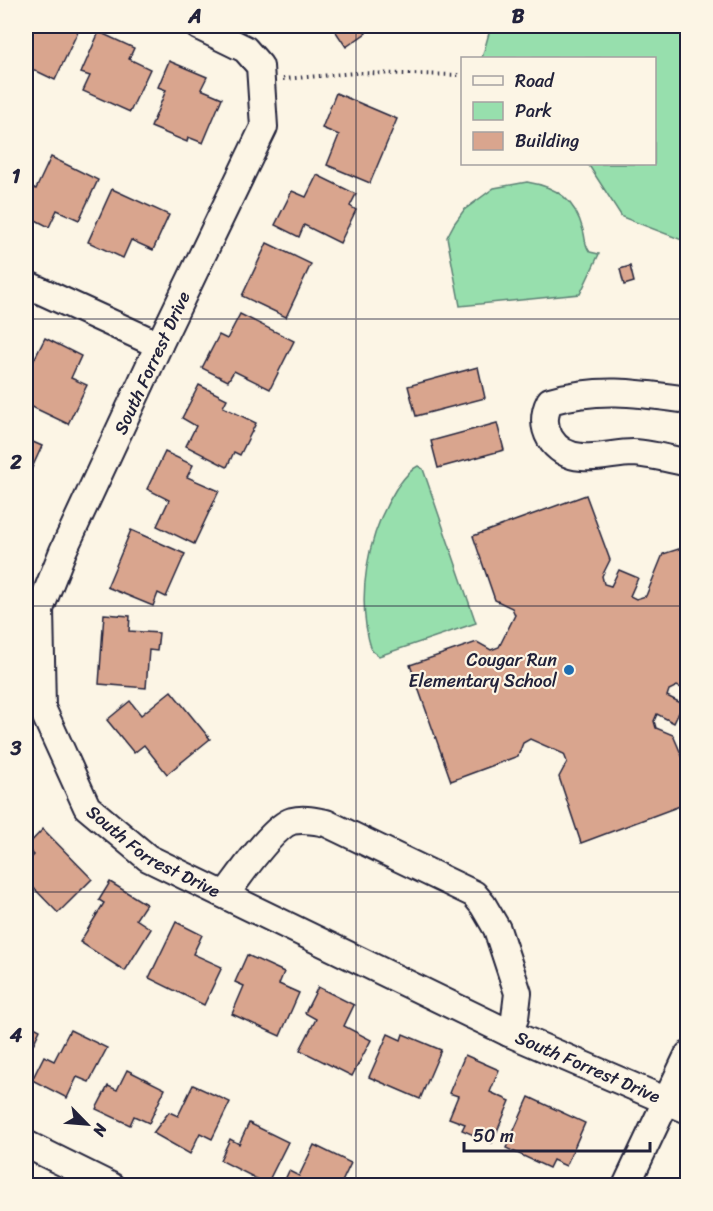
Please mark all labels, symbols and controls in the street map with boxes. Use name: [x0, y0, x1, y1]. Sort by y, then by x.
text: A: [187, 0, 202, 34]
text: B: [512, 0, 525, 34]
legend: [461, 57, 656, 165]
text: Road: [515, 65, 555, 97]
text: Park: [515, 95, 552, 127]
text: Building: [515, 125, 579, 157]
text: 1: [12, 159, 21, 194]
street label: South Forrest Drive: [105, 286, 199, 440]
text: 2: [9, 445, 22, 480]
place label: Cougar Run Elementary School: [408, 644, 558, 697]
marker: Cougar Run Elementary School: [562, 663, 576, 677]
text: 3: [10, 731, 22, 766]
street label: South Forrest Drive: [79, 797, 226, 907]
text: 4: [9, 1018, 23, 1053]
street label: South Forrest Drive: [510, 1022, 666, 1112]
north arrow: [57, 1094, 117, 1154]
scale bar: [464, 1115, 650, 1153]
text: N: [84, 1118, 116, 1142]
text: 50 m: [473, 1120, 514, 1152]

